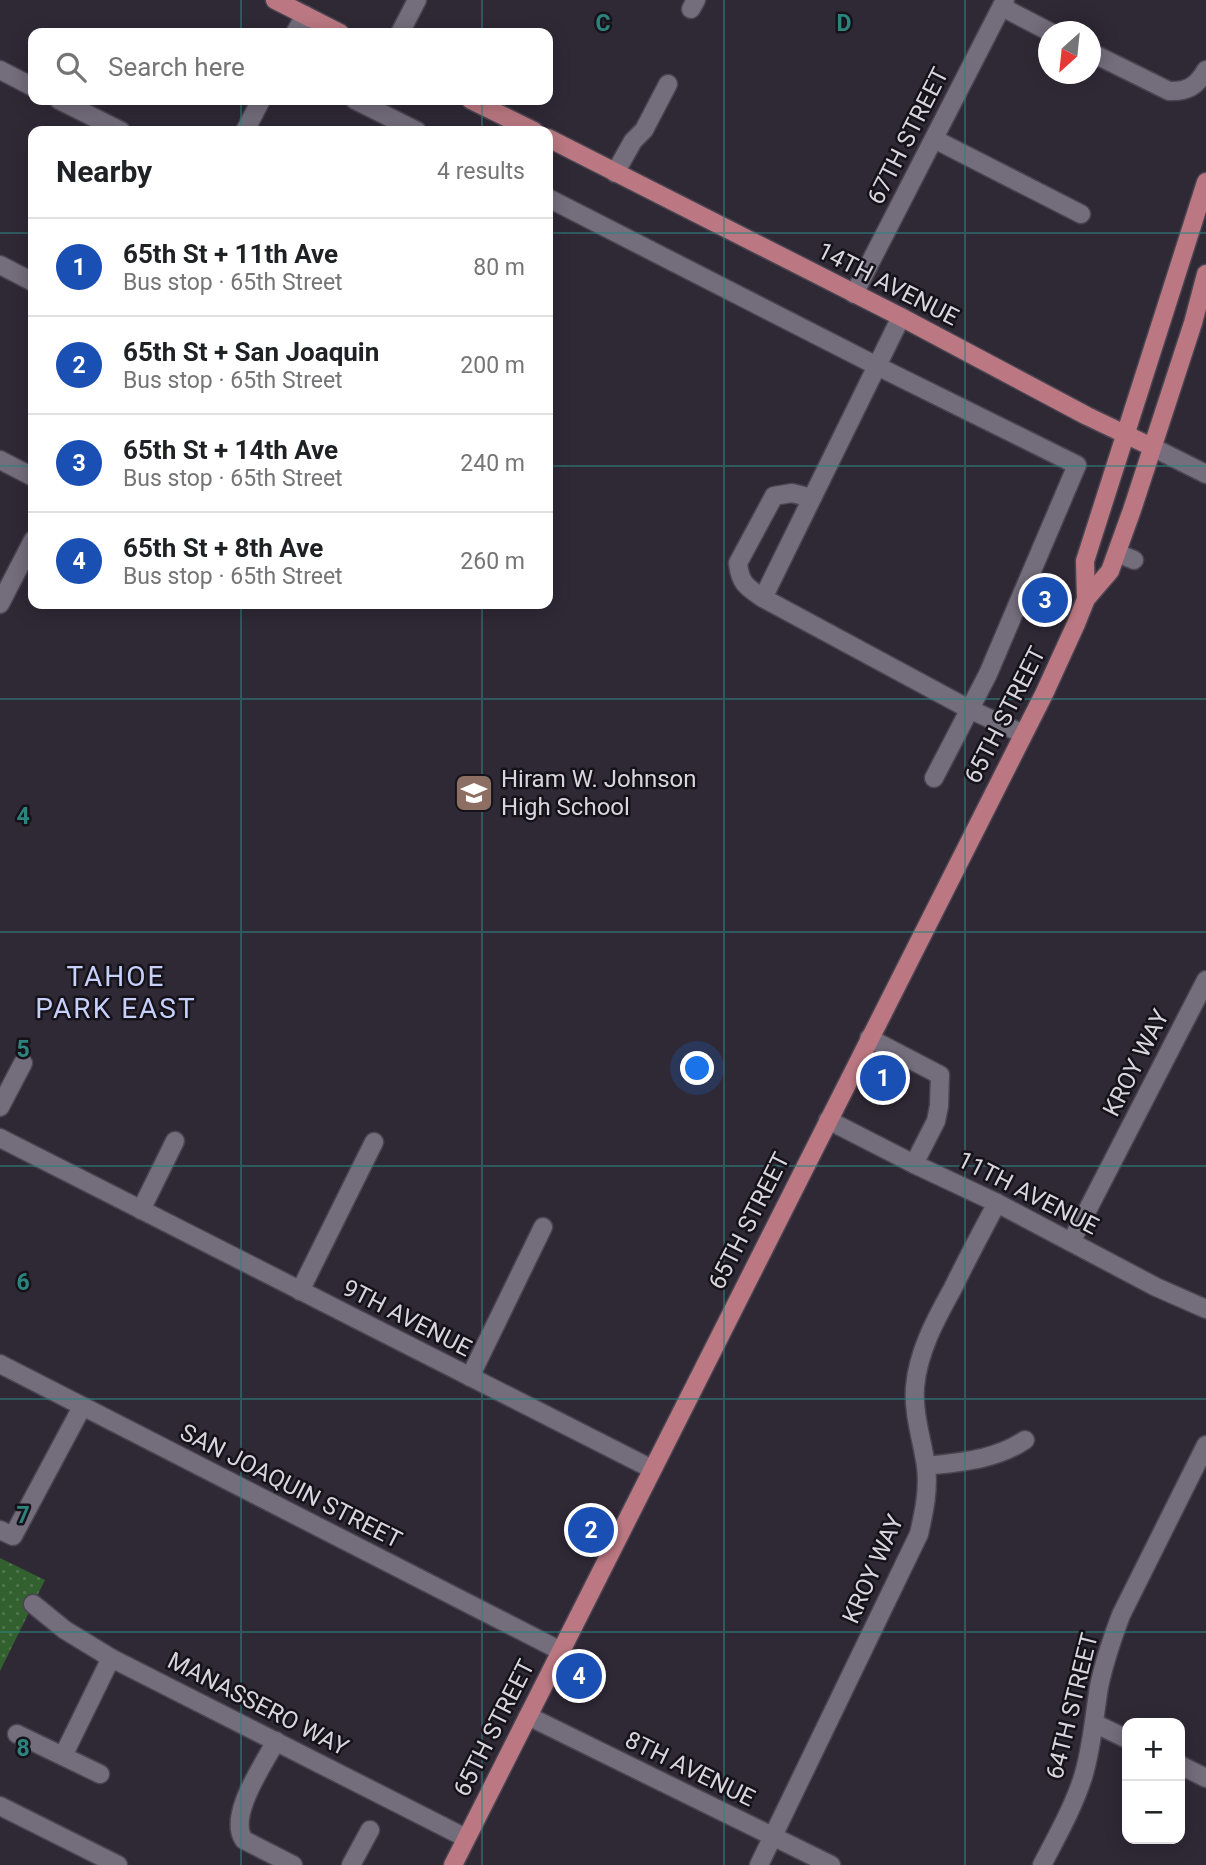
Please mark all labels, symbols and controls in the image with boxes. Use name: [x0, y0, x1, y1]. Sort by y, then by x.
text: C: [595, 10, 611, 37]
text: D: [837, 10, 851, 37]
north arrow: [1038, 21, 1101, 84]
search box: [28, 28, 553, 105]
icon: search: [52, 48, 90, 86]
text: Search here: [108, 52, 245, 82]
street label: 67TH STREET: [862, 63, 954, 209]
text: Nearby: [56, 154, 152, 189]
text: 4 results: [437, 158, 525, 185]
street label: 14TH AVENUE: [813, 237, 963, 331]
text: 65th St + 11th Ave: [123, 239, 338, 269]
text: 1: [72, 254, 86, 281]
text: 80 m: [473, 254, 525, 281]
text: Bus stop · 65th Street: [123, 269, 343, 296]
text: 65th St + San Joaquin: [123, 337, 379, 367]
text: 2: [72, 352, 86, 379]
text: 200 m: [460, 352, 525, 379]
text: Bus stop · 65th Street: [123, 367, 343, 394]
text: 65th St + 14th Ave: [123, 435, 338, 465]
text: 3: [72, 450, 86, 477]
text: 240 m: [460, 450, 525, 477]
text: Bus stop · 65th Street: [123, 465, 343, 492]
text: 65th St + 8th Ave: [123, 533, 323, 563]
text: 4: [72, 548, 86, 575]
text: 260 m: [460, 548, 525, 575]
text: Bus stop · 65th Street: [123, 563, 343, 590]
pin: 3: [1022, 574, 1068, 626]
street label: 65TH STREET: [959, 642, 1051, 788]
place label: Hiram W. Johnson High School: [501, 765, 697, 821]
school or university icon: Hiram W. Johnson High School: [453, 772, 495, 814]
text: 4: [16, 803, 30, 830]
district label: TAHOE PARK EAST: [35, 960, 197, 1025]
street label: KROY WAY: [1097, 1004, 1175, 1121]
text: 5: [16, 1036, 30, 1063]
your location: [680, 1051, 714, 1085]
pin: 1: [860, 1052, 906, 1104]
street label: 11TH AVENUE: [953, 1146, 1103, 1240]
street label: 65TH STREET: [703, 1148, 795, 1294]
text: 6: [16, 1269, 30, 1296]
street label: 9TH AVENUE: [338, 1274, 476, 1362]
street label: SAN JOAQUIN STREET: [176, 1418, 406, 1554]
text: 7: [16, 1502, 30, 1529]
pin: 2: [568, 1504, 614, 1556]
street label: KROY WAY: [837, 1510, 910, 1628]
street label: 64TH STREET: [1040, 1630, 1104, 1782]
street label: MANASSERO WAY: [163, 1646, 354, 1762]
pin: 4: [556, 1650, 602, 1702]
street label: 65TH STREET: [448, 1655, 540, 1801]
map controls: [1122, 1718, 1185, 1844]
button: +: [1122, 1718, 1185, 1781]
street label: 8TH AVENUE: [621, 1726, 759, 1812]
text: 8: [16, 1735, 30, 1762]
button: −: [1122, 1781, 1185, 1844]

